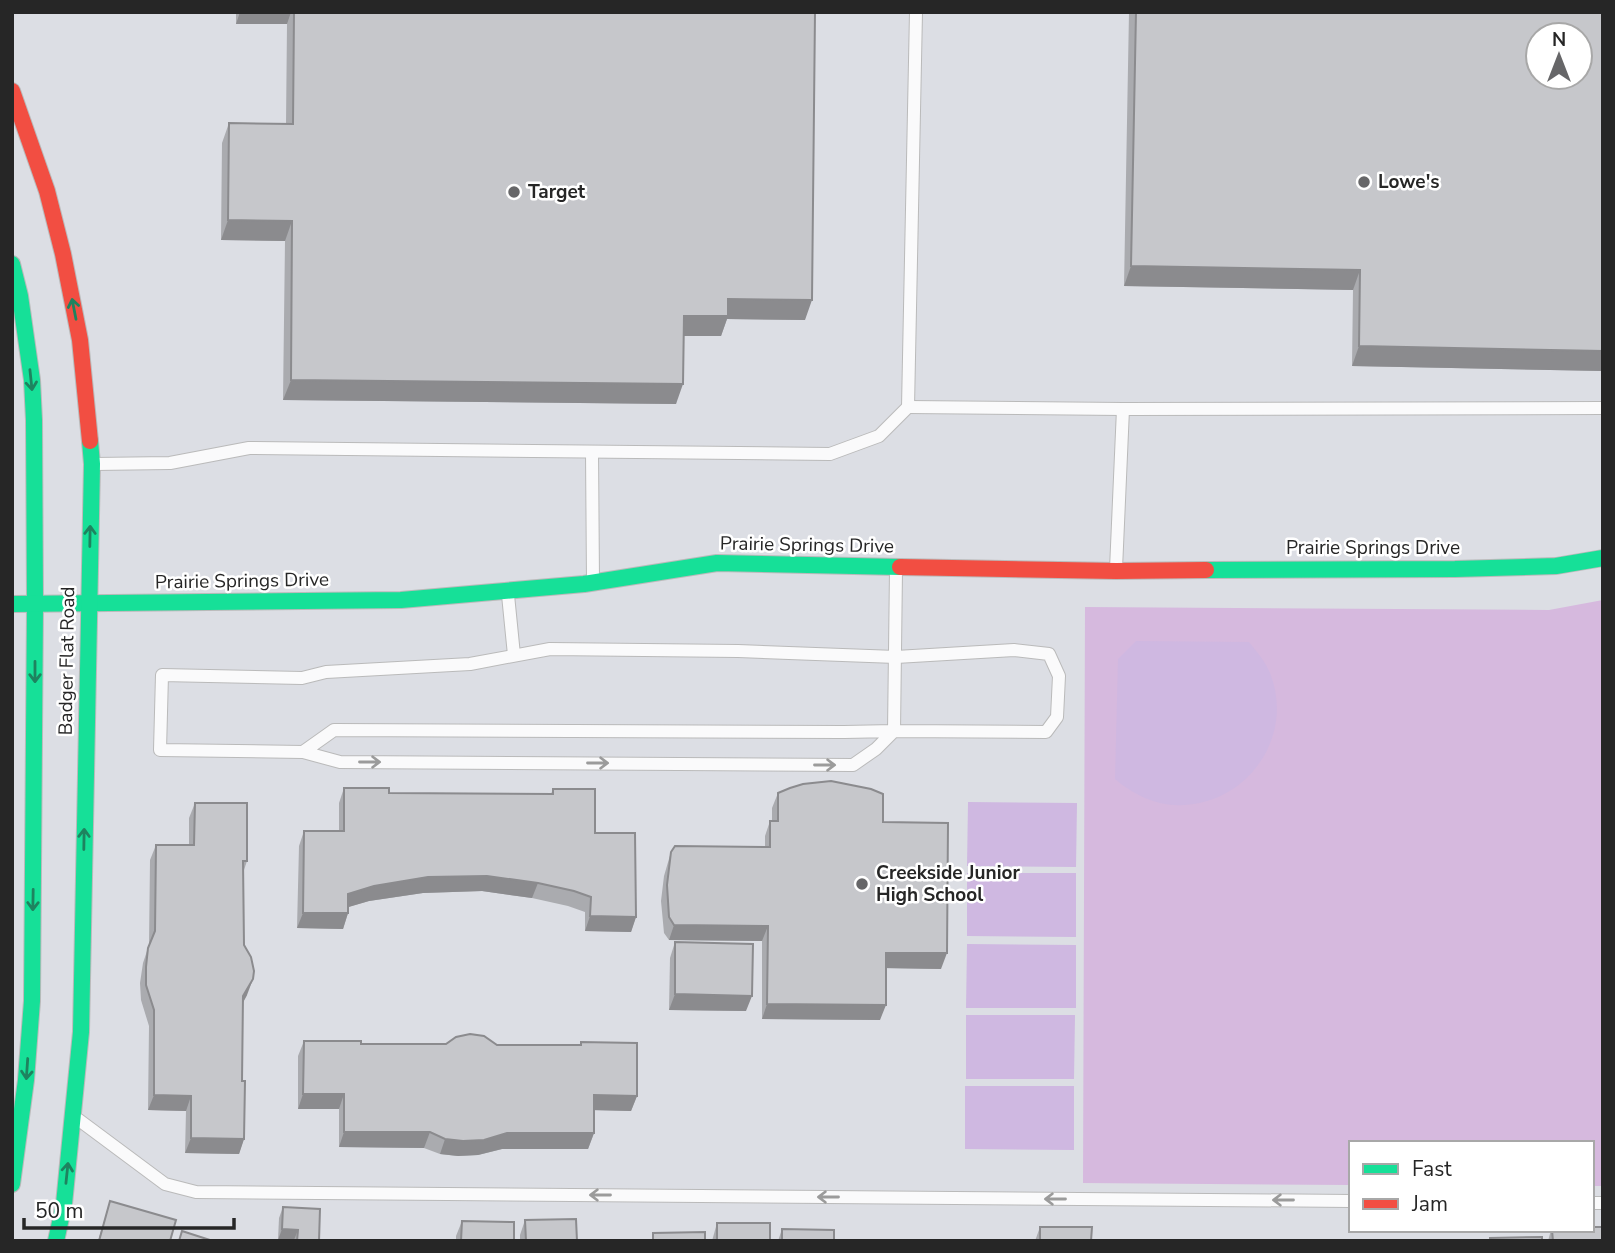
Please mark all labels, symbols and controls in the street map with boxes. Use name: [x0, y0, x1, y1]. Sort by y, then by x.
north arrow: [1524, 21, 1594, 91]
text: N: [1552, 27, 1566, 53]
place label: Lowe's: [1378, 169, 1440, 195]
marker: Lowe's: [1356, 174, 1372, 190]
place label: Target: [528, 179, 586, 205]
marker: Target: [506, 184, 522, 200]
one-way arrow: [67, 298, 81, 321]
one-way arrow: [25, 368, 38, 391]
one-way arrow: [83, 524, 97, 547]
street label: Prairie Springs Drive: [720, 530, 894, 560]
street label: Prairie Springs Drive: [1286, 535, 1460, 561]
street label: Prairie Springs Drive: [155, 566, 329, 596]
street label: Badger Flat Road: [53, 586, 81, 736]
one-way arrow: [28, 660, 42, 683]
one-way arrow: [358, 755, 381, 769]
one-way arrow: [586, 756, 609, 770]
one-way arrow: [813, 758, 836, 772]
one-way arrow: [77, 827, 91, 850]
place label: Creekside Junior High School: [876, 860, 1020, 908]
marker: Creekside Junior High School: [854, 876, 870, 892]
one-way arrow: [26, 888, 40, 911]
one-way arrow: [20, 1058, 33, 1080]
legend: [1349, 1141, 1594, 1232]
text: Fast: [1412, 1155, 1452, 1183]
one-way arrow: [61, 1163, 74, 1185]
scale bar: [24, 1186, 234, 1230]
one-way arrow: [589, 1188, 612, 1202]
one-way arrow: [816, 1190, 839, 1204]
text: Jam: [1411, 1190, 1448, 1218]
one-way arrow: [1044, 1192, 1067, 1206]
one-way arrow: [1271, 1193, 1294, 1207]
text: 50 m: [35, 1197, 84, 1225]

